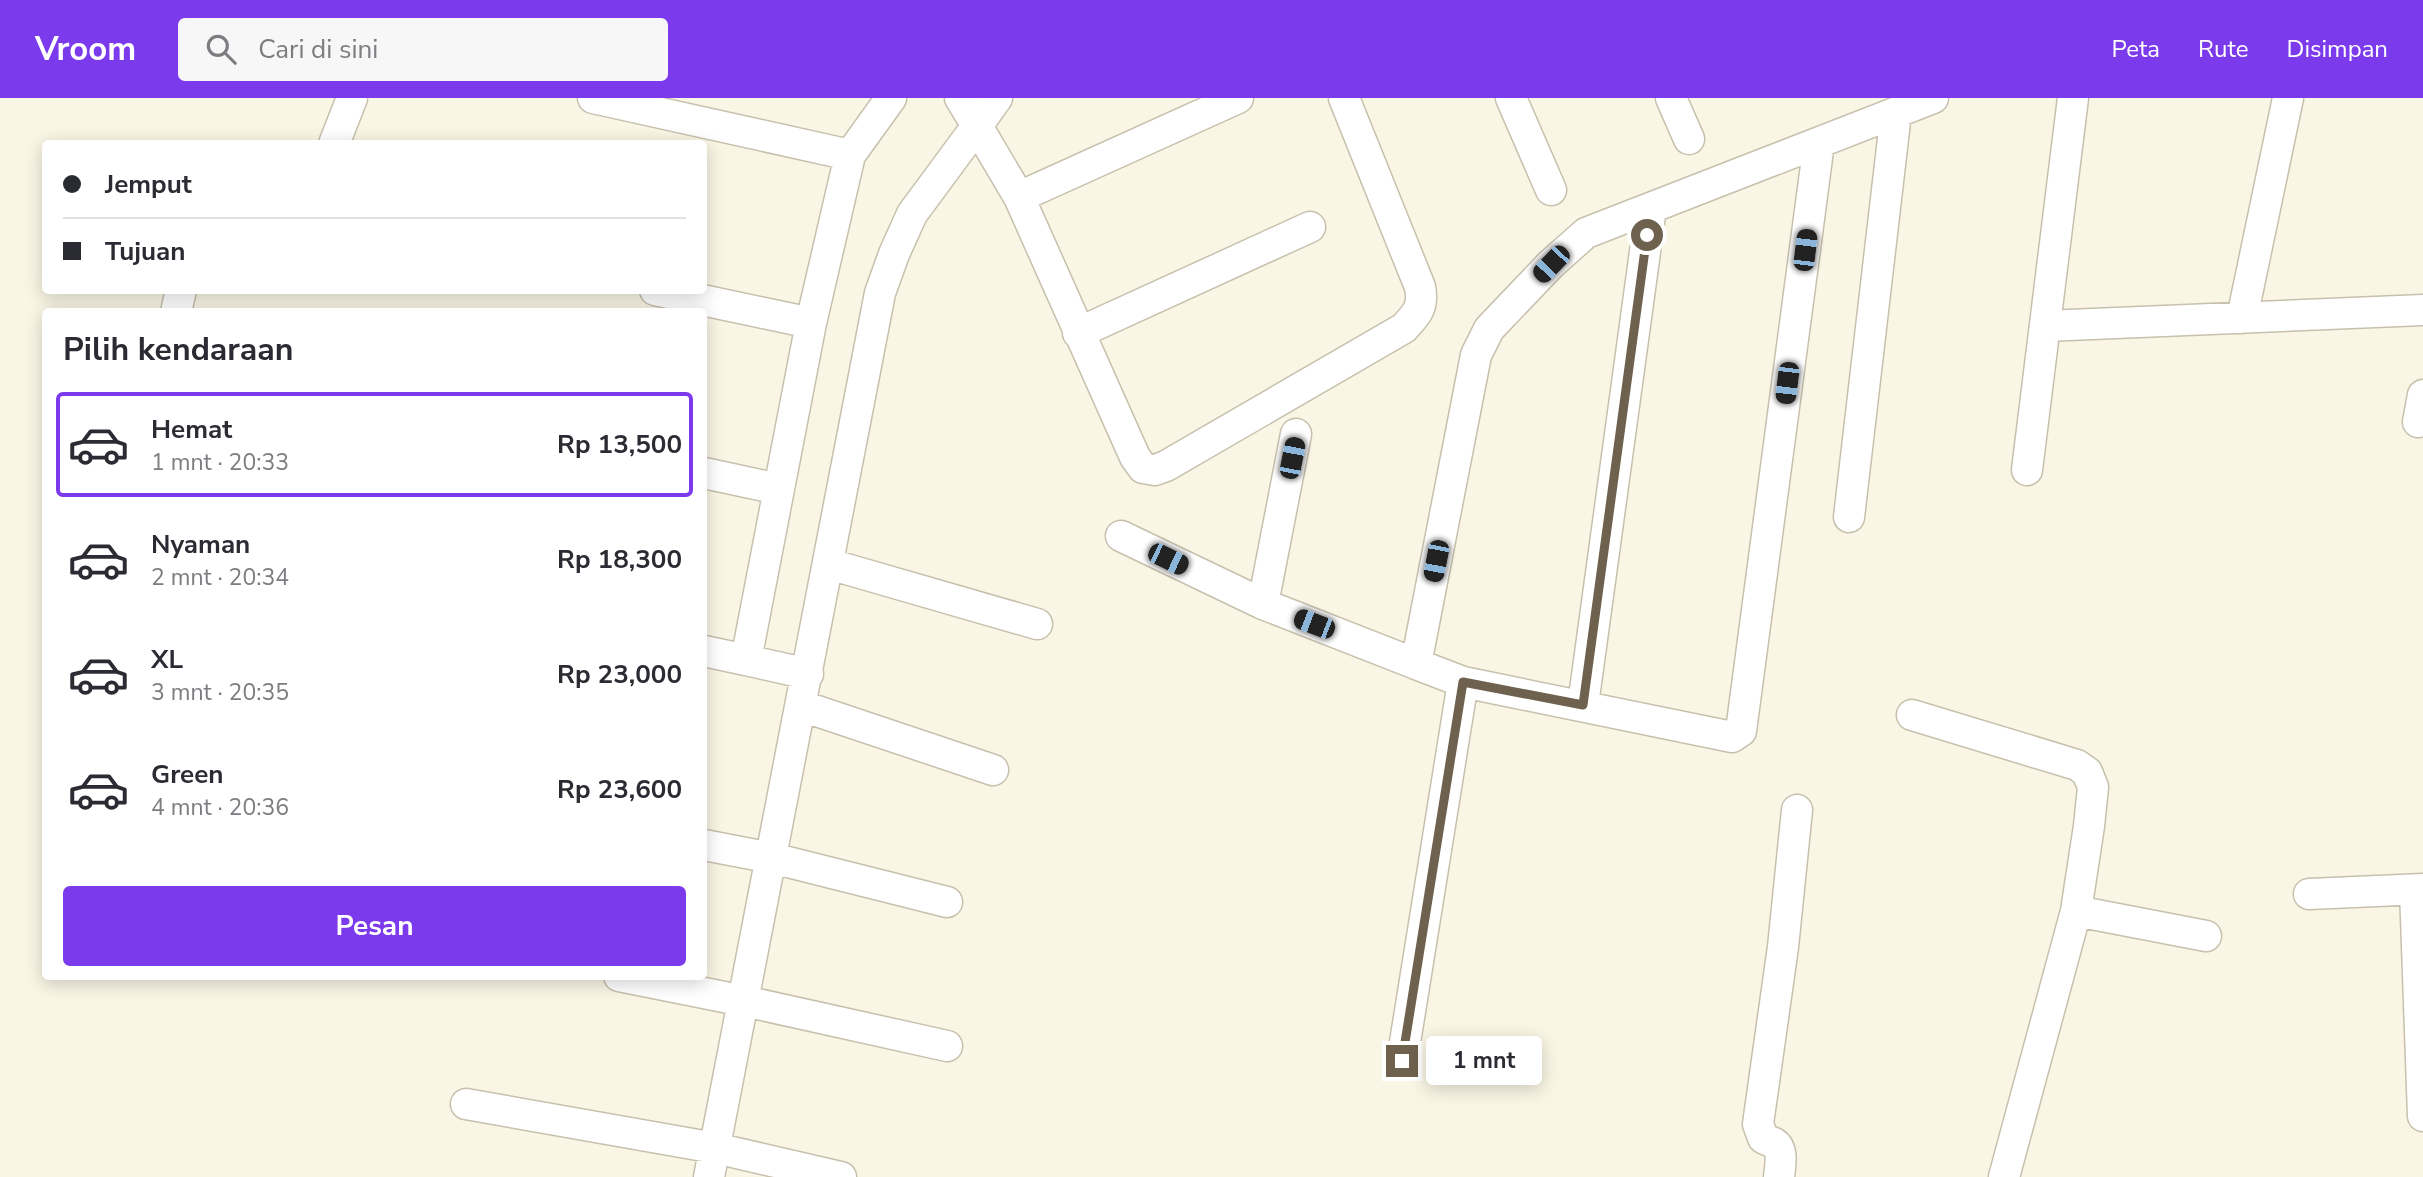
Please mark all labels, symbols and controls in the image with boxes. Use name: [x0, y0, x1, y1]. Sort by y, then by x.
search box: [178, 18, 668, 81]
text: Vroom: [35, 27, 136, 72]
icon: search: [202, 30, 240, 68]
text: Cari di sini: [258, 32, 378, 67]
text: Peta: [2111, 33, 2160, 65]
text: Rute: [2198, 33, 2249, 65]
text: Disimpan: [2287, 33, 2388, 65]
text: Jemput: [105, 167, 192, 202]
route start: [1631, 219, 1663, 251]
car: [1793, 228, 1818, 272]
text: Tujuan: [105, 234, 185, 269]
car: [1529, 242, 1574, 286]
text: Pilih kendaraan: [63, 328, 293, 371]
car: [1775, 361, 1800, 405]
text: Hemat: [151, 412, 232, 447]
icon: car: [67, 413, 130, 476]
text: Rp 13,500: [557, 427, 682, 462]
car: [1278, 435, 1307, 481]
text: 1 mnt · 20:33: [151, 447, 289, 478]
text: Nyaman: [151, 527, 250, 562]
icon: car: [67, 528, 130, 591]
car: [1422, 538, 1451, 584]
car: [1145, 540, 1192, 578]
text: Rp 18,300: [557, 542, 682, 577]
text: 2 mnt · 20:34: [151, 562, 289, 593]
car: [1291, 607, 1338, 641]
text: XL: [151, 642, 183, 677]
icon: car: [67, 643, 130, 706]
text: Rp 23,000: [557, 657, 682, 692]
text: 3 mnt · 20:35: [151, 677, 289, 708]
text: Green: [151, 757, 224, 792]
icon: car: [67, 758, 130, 821]
text: Rp 23,600: [557, 772, 682, 807]
text: 4 mnt · 20:36: [151, 792, 289, 823]
button: Pesan: [63, 886, 686, 966]
callout: 1 mnt: [1426, 1037, 1542, 1086]
route end: [1386, 1045, 1418, 1077]
text: 1 mnt: [1453, 1045, 1515, 1076]

